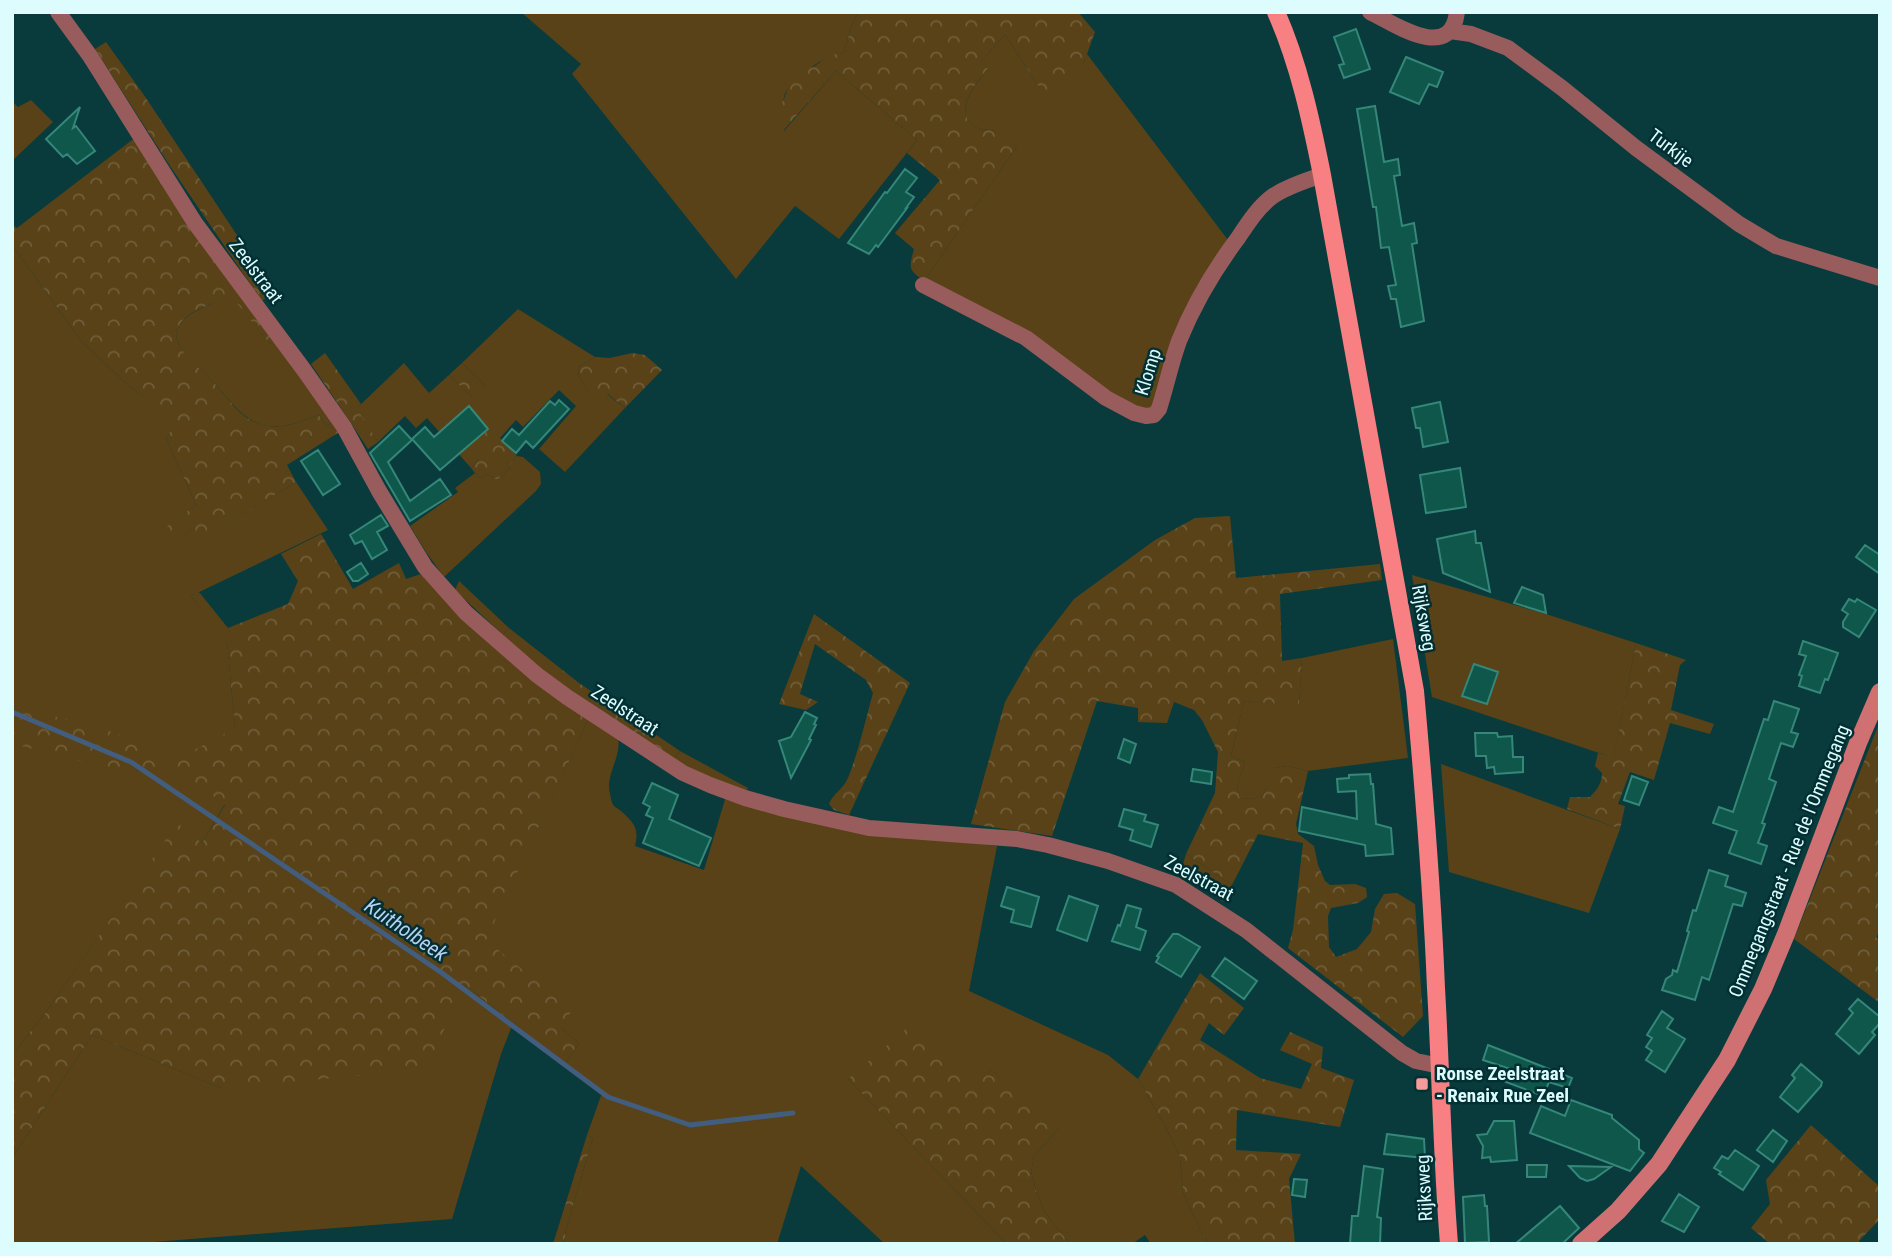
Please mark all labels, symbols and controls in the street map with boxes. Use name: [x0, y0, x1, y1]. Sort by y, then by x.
street label: Turkije: [1644, 124, 1698, 172]
street label: Zeelstraat: [224, 234, 288, 308]
street label: Klomp: [1130, 346, 1166, 398]
street label: Rijksweg: [1407, 583, 1441, 653]
street label: Zeelstraat: [587, 680, 663, 740]
street label: Ommegangstraat - Rue de l'Ommegang: [1724, 721, 1854, 1001]
street label: Zeelstraat: [1160, 850, 1238, 906]
water label: Kuitholbeek: [360, 894, 453, 967]
place label: Ronse Zeelstraat - Renaix Rue Zeel: [1436, 1062, 1569, 1107]
marker: Ronse Zeelstraat - Renaix Rue Zeel: [1414, 1076, 1430, 1092]
street label: Rijksweg: [1411, 1154, 1437, 1222]

